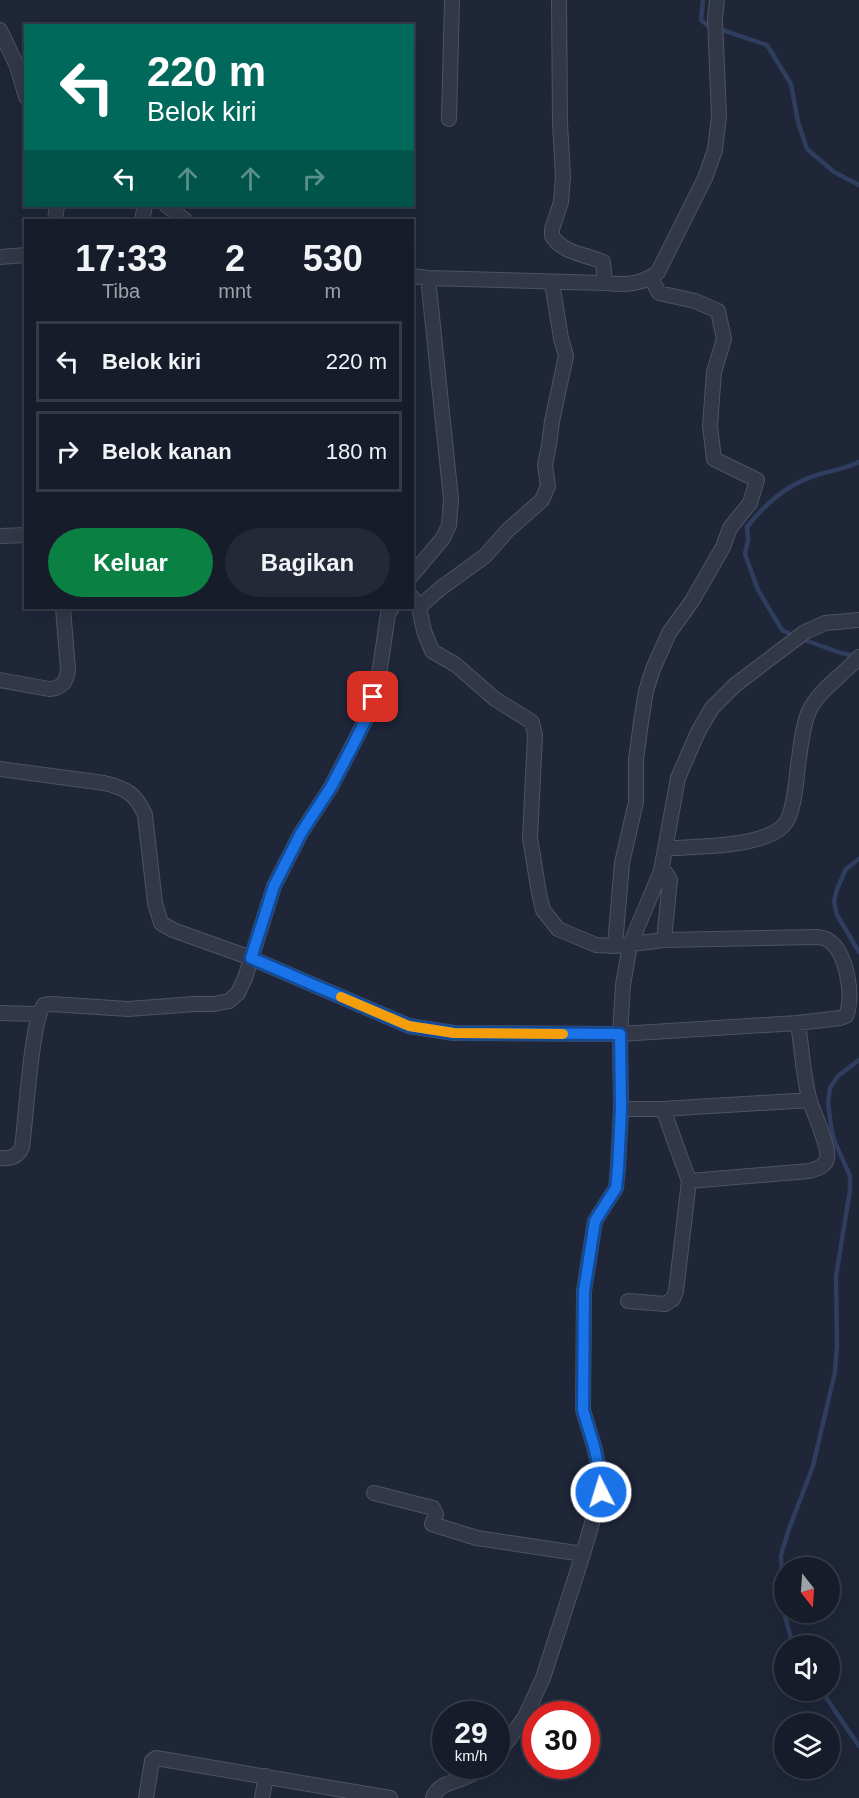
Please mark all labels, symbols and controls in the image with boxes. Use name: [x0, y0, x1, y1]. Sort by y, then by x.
icon: left: [48, 48, 126, 126]
text: 220 m: [147, 48, 266, 95]
text: Belok kiri: [147, 97, 257, 127]
icon: left: [108, 162, 141, 195]
icon: ahead: [171, 162, 204, 195]
icon: ahead: [234, 162, 267, 195]
icon: right: [297, 162, 330, 195]
text: 17:33: [75, 238, 167, 279]
text: 2: [225, 238, 245, 279]
text: 530: [303, 238, 363, 279]
text: Tiba: [102, 280, 140, 302]
text: mnt: [218, 280, 252, 302]
text: m: [325, 280, 341, 302]
icon: left: [51, 345, 84, 378]
text: Belok kiri: [102, 349, 201, 374]
text: 220 m: [326, 349, 387, 374]
icon: right: [51, 435, 84, 468]
text: Belok kanan: [102, 439, 232, 464]
text: 180 m: [326, 439, 387, 464]
button: Keluar: [48, 528, 213, 597]
button: Bagikan: [225, 528, 390, 597]
pin: [347, 671, 398, 722]
icon: arrive: [356, 680, 389, 713]
position arrow: [569, 1460, 633, 1524]
north arrow: [774, 1557, 840, 1623]
map controls: [774, 1557, 840, 1779]
button: sound: [774, 1635, 840, 1701]
speed limit sign: 30: [522, 1701, 600, 1779]
button: layers: [774, 1713, 840, 1779]
text: 29: [454, 1716, 488, 1749]
text: km/h: [455, 1747, 487, 1764]

